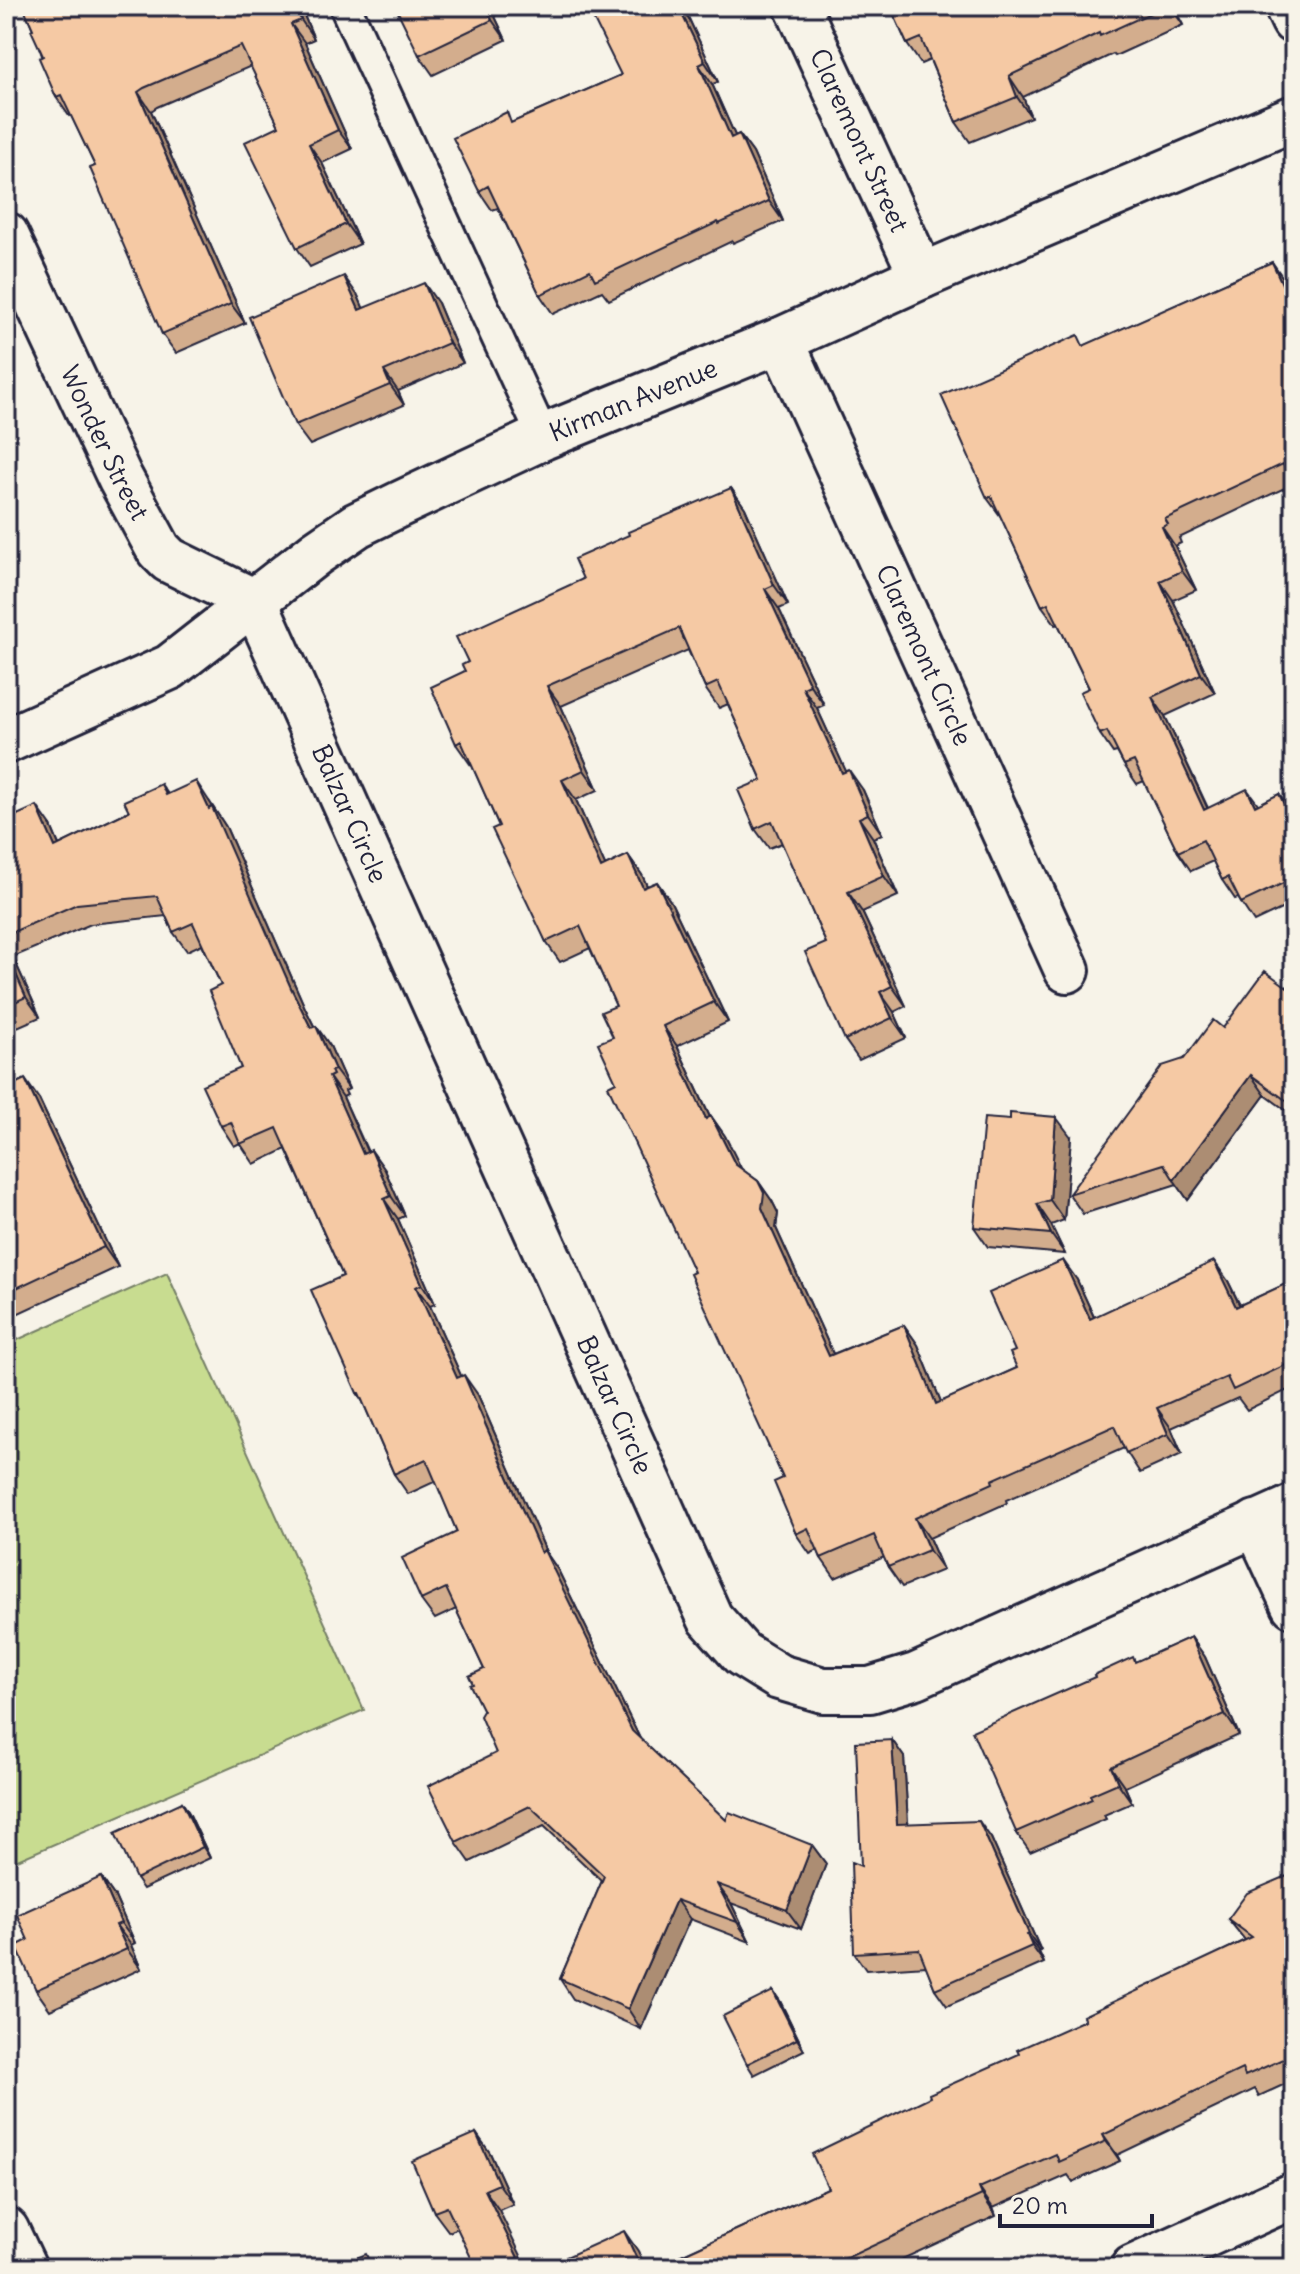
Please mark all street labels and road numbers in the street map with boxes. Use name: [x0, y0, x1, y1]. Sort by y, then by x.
street label: Claremont Street: [803, 43, 916, 237]
street label: Kirman Avenue: [544, 351, 722, 449]
street label: Wonder Street: [54, 360, 157, 526]
street label: Claremont Circle: [869, 559, 980, 751]
street label: Balzar Circle: [305, 739, 396, 888]
street label: Balzar Circle: [570, 1331, 660, 1479]

